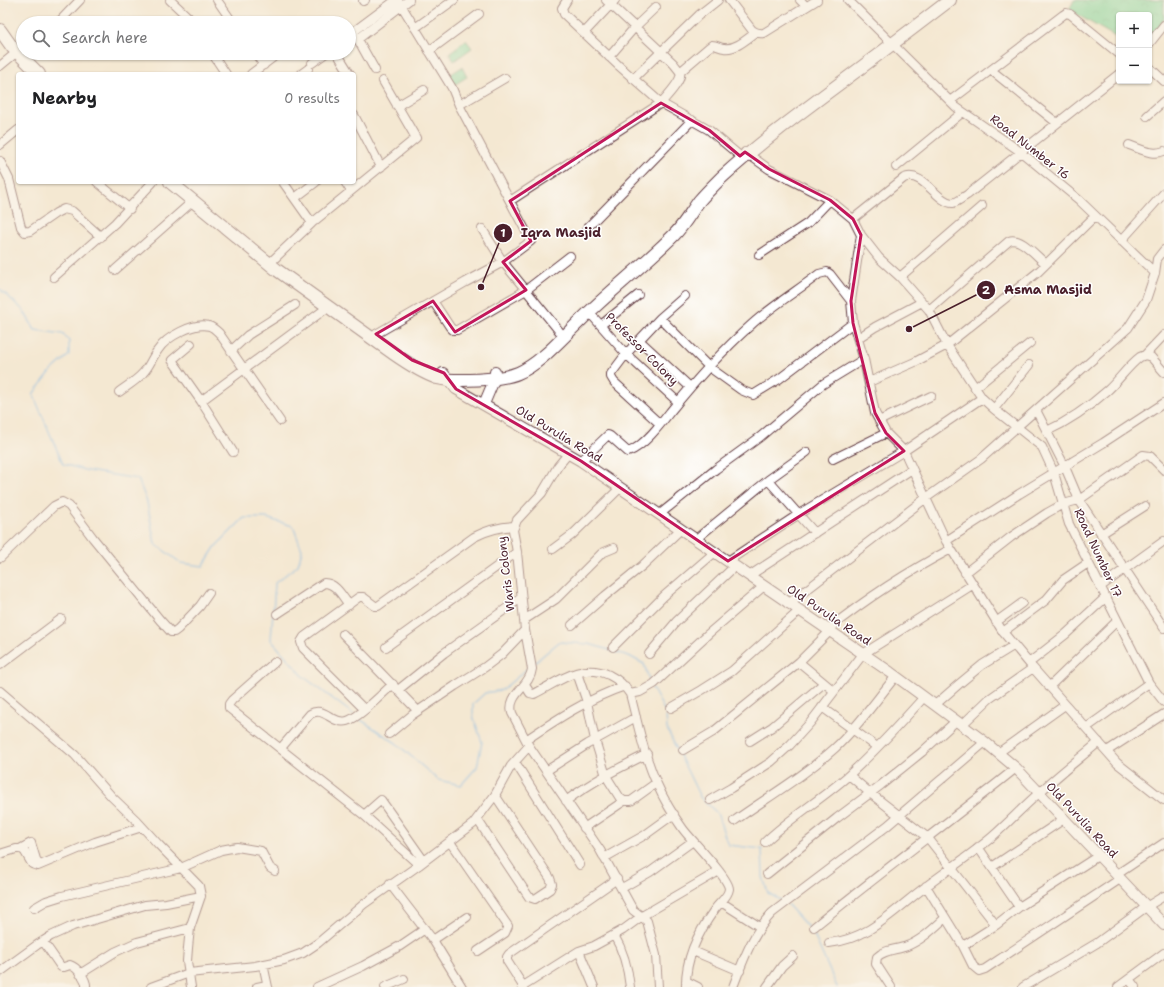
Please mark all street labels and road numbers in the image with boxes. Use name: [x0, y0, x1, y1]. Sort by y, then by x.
street label: Road Number 16: [987, 111, 1073, 183]
street label: Professor Colony: [602, 309, 682, 389]
street label: Old Purulia Road: [513, 402, 606, 466]
street label: Road Number 17: [1070, 506, 1126, 600]
street label: Waris Colony: [493, 535, 519, 613]
street label: Old Purulia Road: [784, 581, 875, 649]
street label: Old Purulia Road: [1043, 779, 1122, 862]

